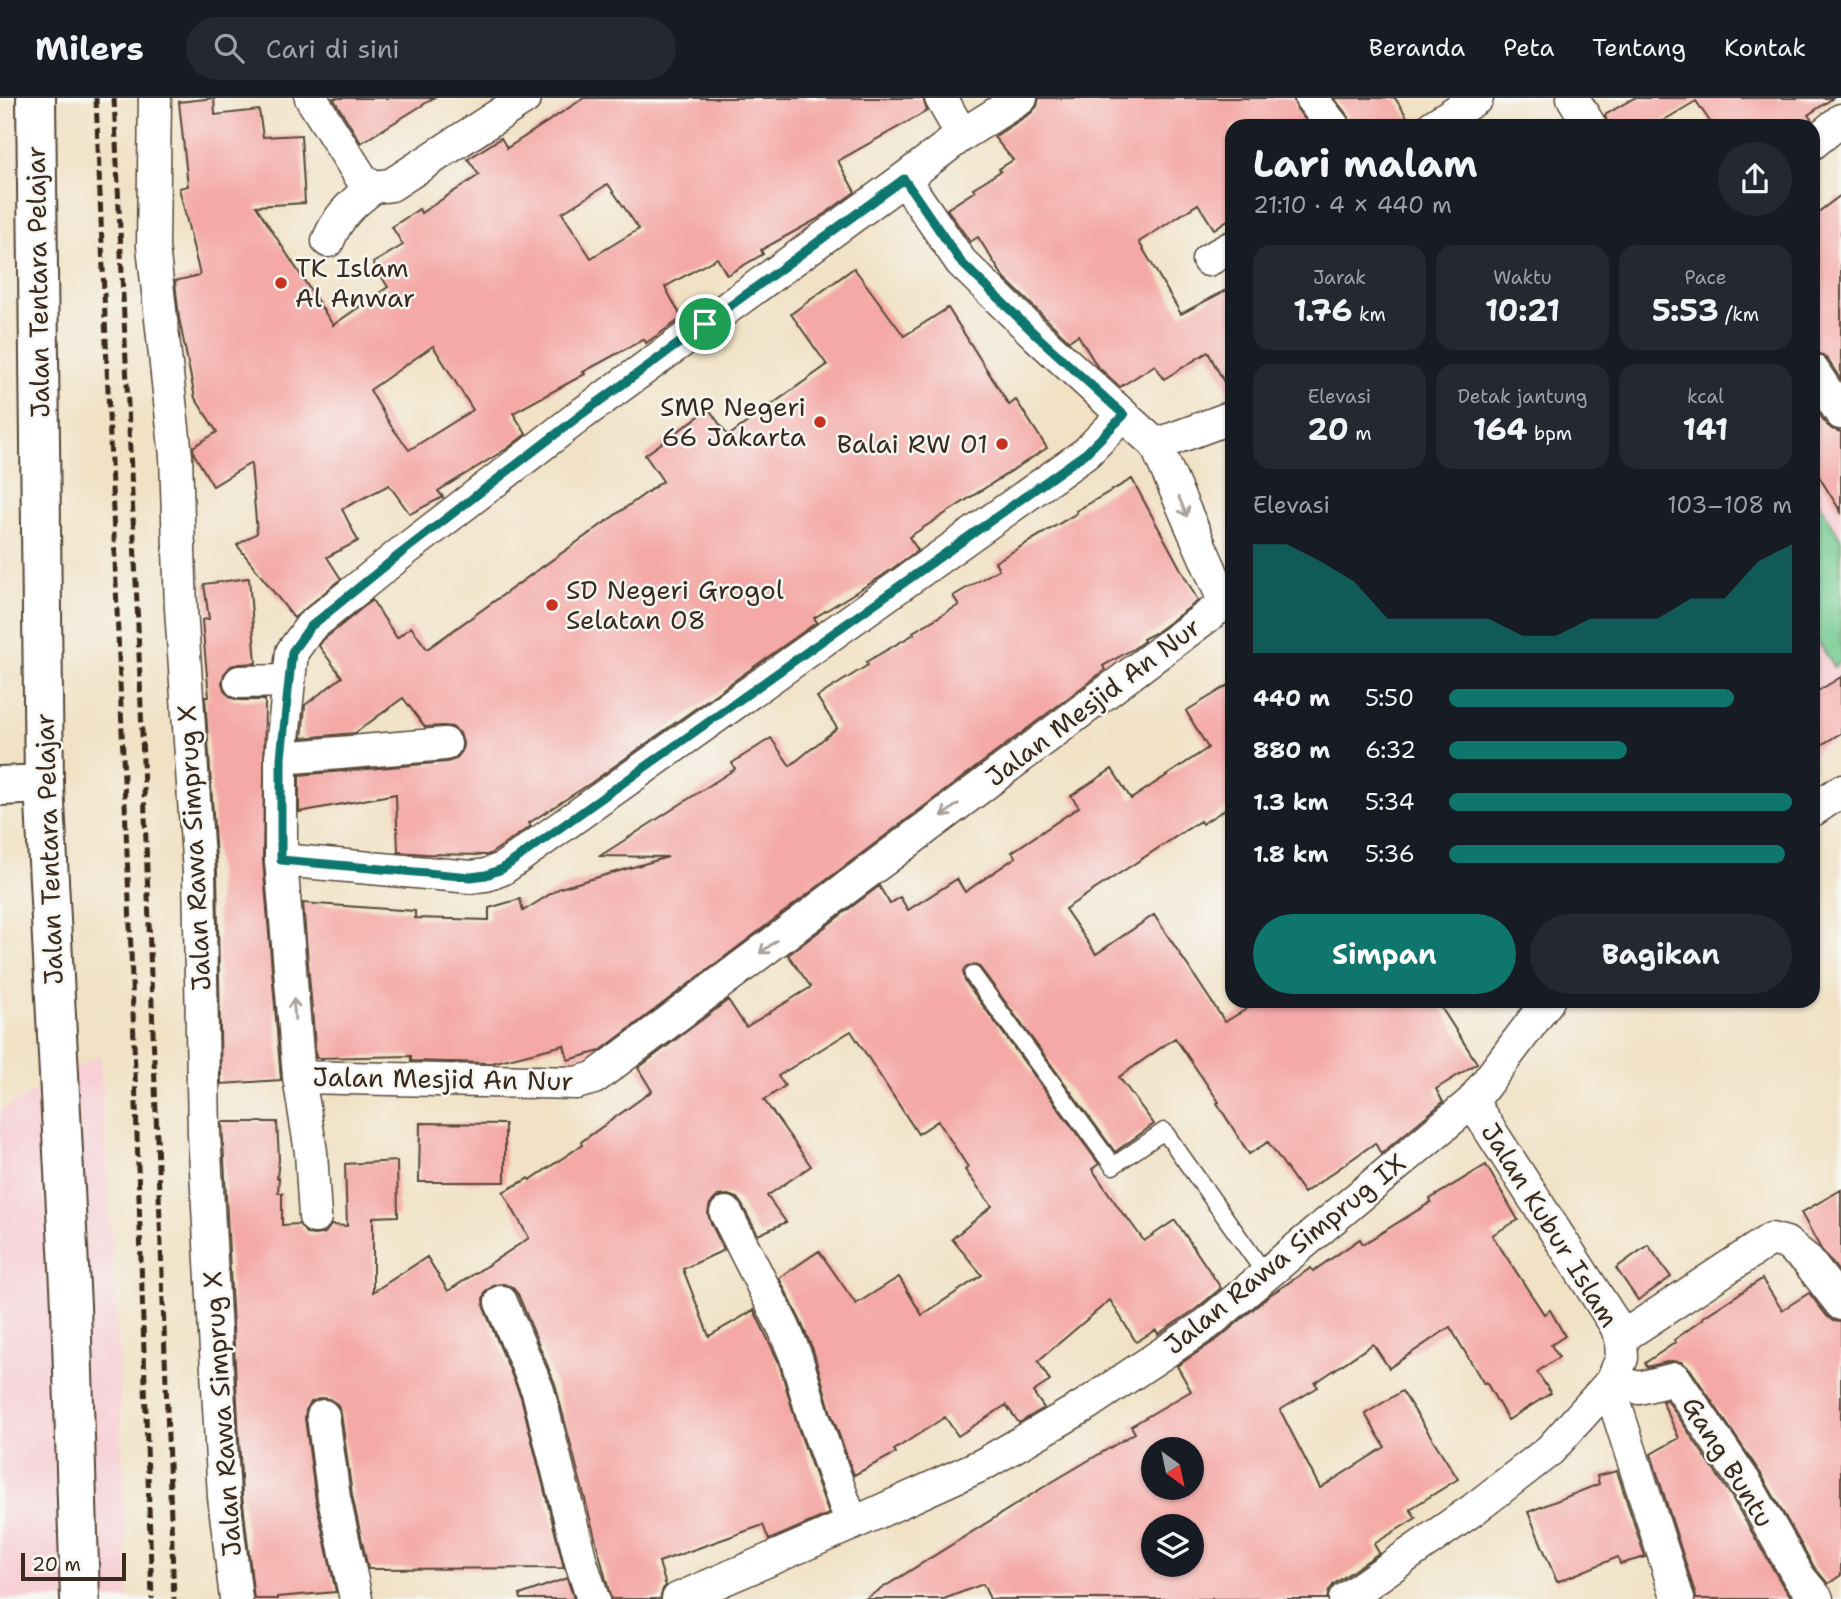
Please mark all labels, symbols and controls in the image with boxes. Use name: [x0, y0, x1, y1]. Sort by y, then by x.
search box: [186, 17, 676, 80]
text: Milers: [35, 26, 144, 71]
icon: search: [210, 29, 248, 67]
text: Cari di sini: [266, 31, 400, 66]
text: Beranda: [1369, 32, 1465, 64]
text: Peta: [1503, 32, 1554, 64]
text: Tentang: [1592, 32, 1686, 64]
text: Kontak: [1724, 32, 1806, 64]
text: Lari malam: [1253, 138, 1478, 189]
button: share: [1718, 142, 1792, 216]
street label: Jalan Tentara Pelajar: [18, 146, 57, 418]
text: 21:10 · 4 × 440 m: [1253, 190, 1452, 220]
place label: TK Islam Al Anwar: [295, 250, 415, 315]
text: Jarak: [1313, 265, 1366, 290]
text: Waktu: [1493, 265, 1552, 290]
text: Pace: [1685, 265, 1726, 290]
marker: TK Islam Al Anwar: [273, 275, 289, 291]
text: 1.76: [1293, 290, 1352, 331]
text: 10:21: [1485, 290, 1560, 331]
text: 5:53: [1652, 290, 1719, 331]
pin: [675, 294, 735, 354]
text: km: [1352, 302, 1386, 327]
text: /km: [1719, 302, 1759, 327]
icon: arrive: [686, 305, 724, 343]
text: Elevasi: [1308, 384, 1371, 409]
text: Detak jantung: [1457, 384, 1588, 409]
text: kcal: [1687, 384, 1724, 409]
place label: SMP Negeri 66 Jakarta: [660, 389, 806, 454]
text: 20: [1307, 409, 1349, 450]
text: 164: [1473, 409, 1528, 450]
text: 141: [1683, 409, 1728, 450]
marker: SMP Negeri 66 Jakarta: [812, 414, 828, 430]
text: m: [1349, 421, 1372, 446]
text: bpm: [1528, 421, 1572, 446]
place label: Balai RW 01: [837, 426, 988, 461]
marker: Balai RW 01: [994, 436, 1010, 452]
text: Elevasi: [1253, 490, 1330, 520]
text: 103–108 m: [1667, 490, 1792, 520]
one-way arrow: [1177, 496, 1190, 518]
place label: SD Negeri Grogol Selatan 08: [566, 572, 784, 637]
marker: SD Negeri Grogol Selatan 08: [544, 597, 560, 613]
street label: Jalan Mesjid An Nur: [978, 609, 1207, 794]
text: 440 m: [1253, 683, 1330, 713]
text: 5:50: [1365, 683, 1414, 713]
street label: Jalan Rawa Simprug X: [169, 704, 218, 992]
street label: Jalan Tentara Pelajar: [26, 712, 71, 986]
text: 880 m: [1253, 735, 1330, 765]
text: 6:32: [1365, 735, 1416, 765]
text: 1.3 km: [1253, 787, 1328, 817]
text: 5:34: [1365, 787, 1415, 817]
one-way arrow: [941, 802, 960, 817]
text: 1.8 km: [1253, 839, 1328, 869]
text: 5:36: [1365, 839, 1415, 869]
button: Simpan: [1253, 914, 1516, 994]
button: Bagikan: [1530, 914, 1792, 994]
one-way arrow: [759, 939, 778, 954]
one-way arrow: [287, 998, 300, 1020]
street label: Jalan Mesjid An Nur: [312, 1059, 574, 1098]
street label: Jalan Kubur Islam: [1473, 1116, 1627, 1333]
street label: Jalan Rawa Simprug IX: [1157, 1145, 1413, 1362]
street label: Jalan Rawa Simprug X: [194, 1270, 249, 1558]
street label: Gang Buntu: [1674, 1390, 1782, 1534]
north arrow: [1141, 1437, 1204, 1500]
map controls: [1141, 1437, 1204, 1577]
button: layers: [1141, 1514, 1204, 1577]
scale bar: [21, 1550, 126, 1582]
text: 20 m: [32, 1552, 81, 1577]

